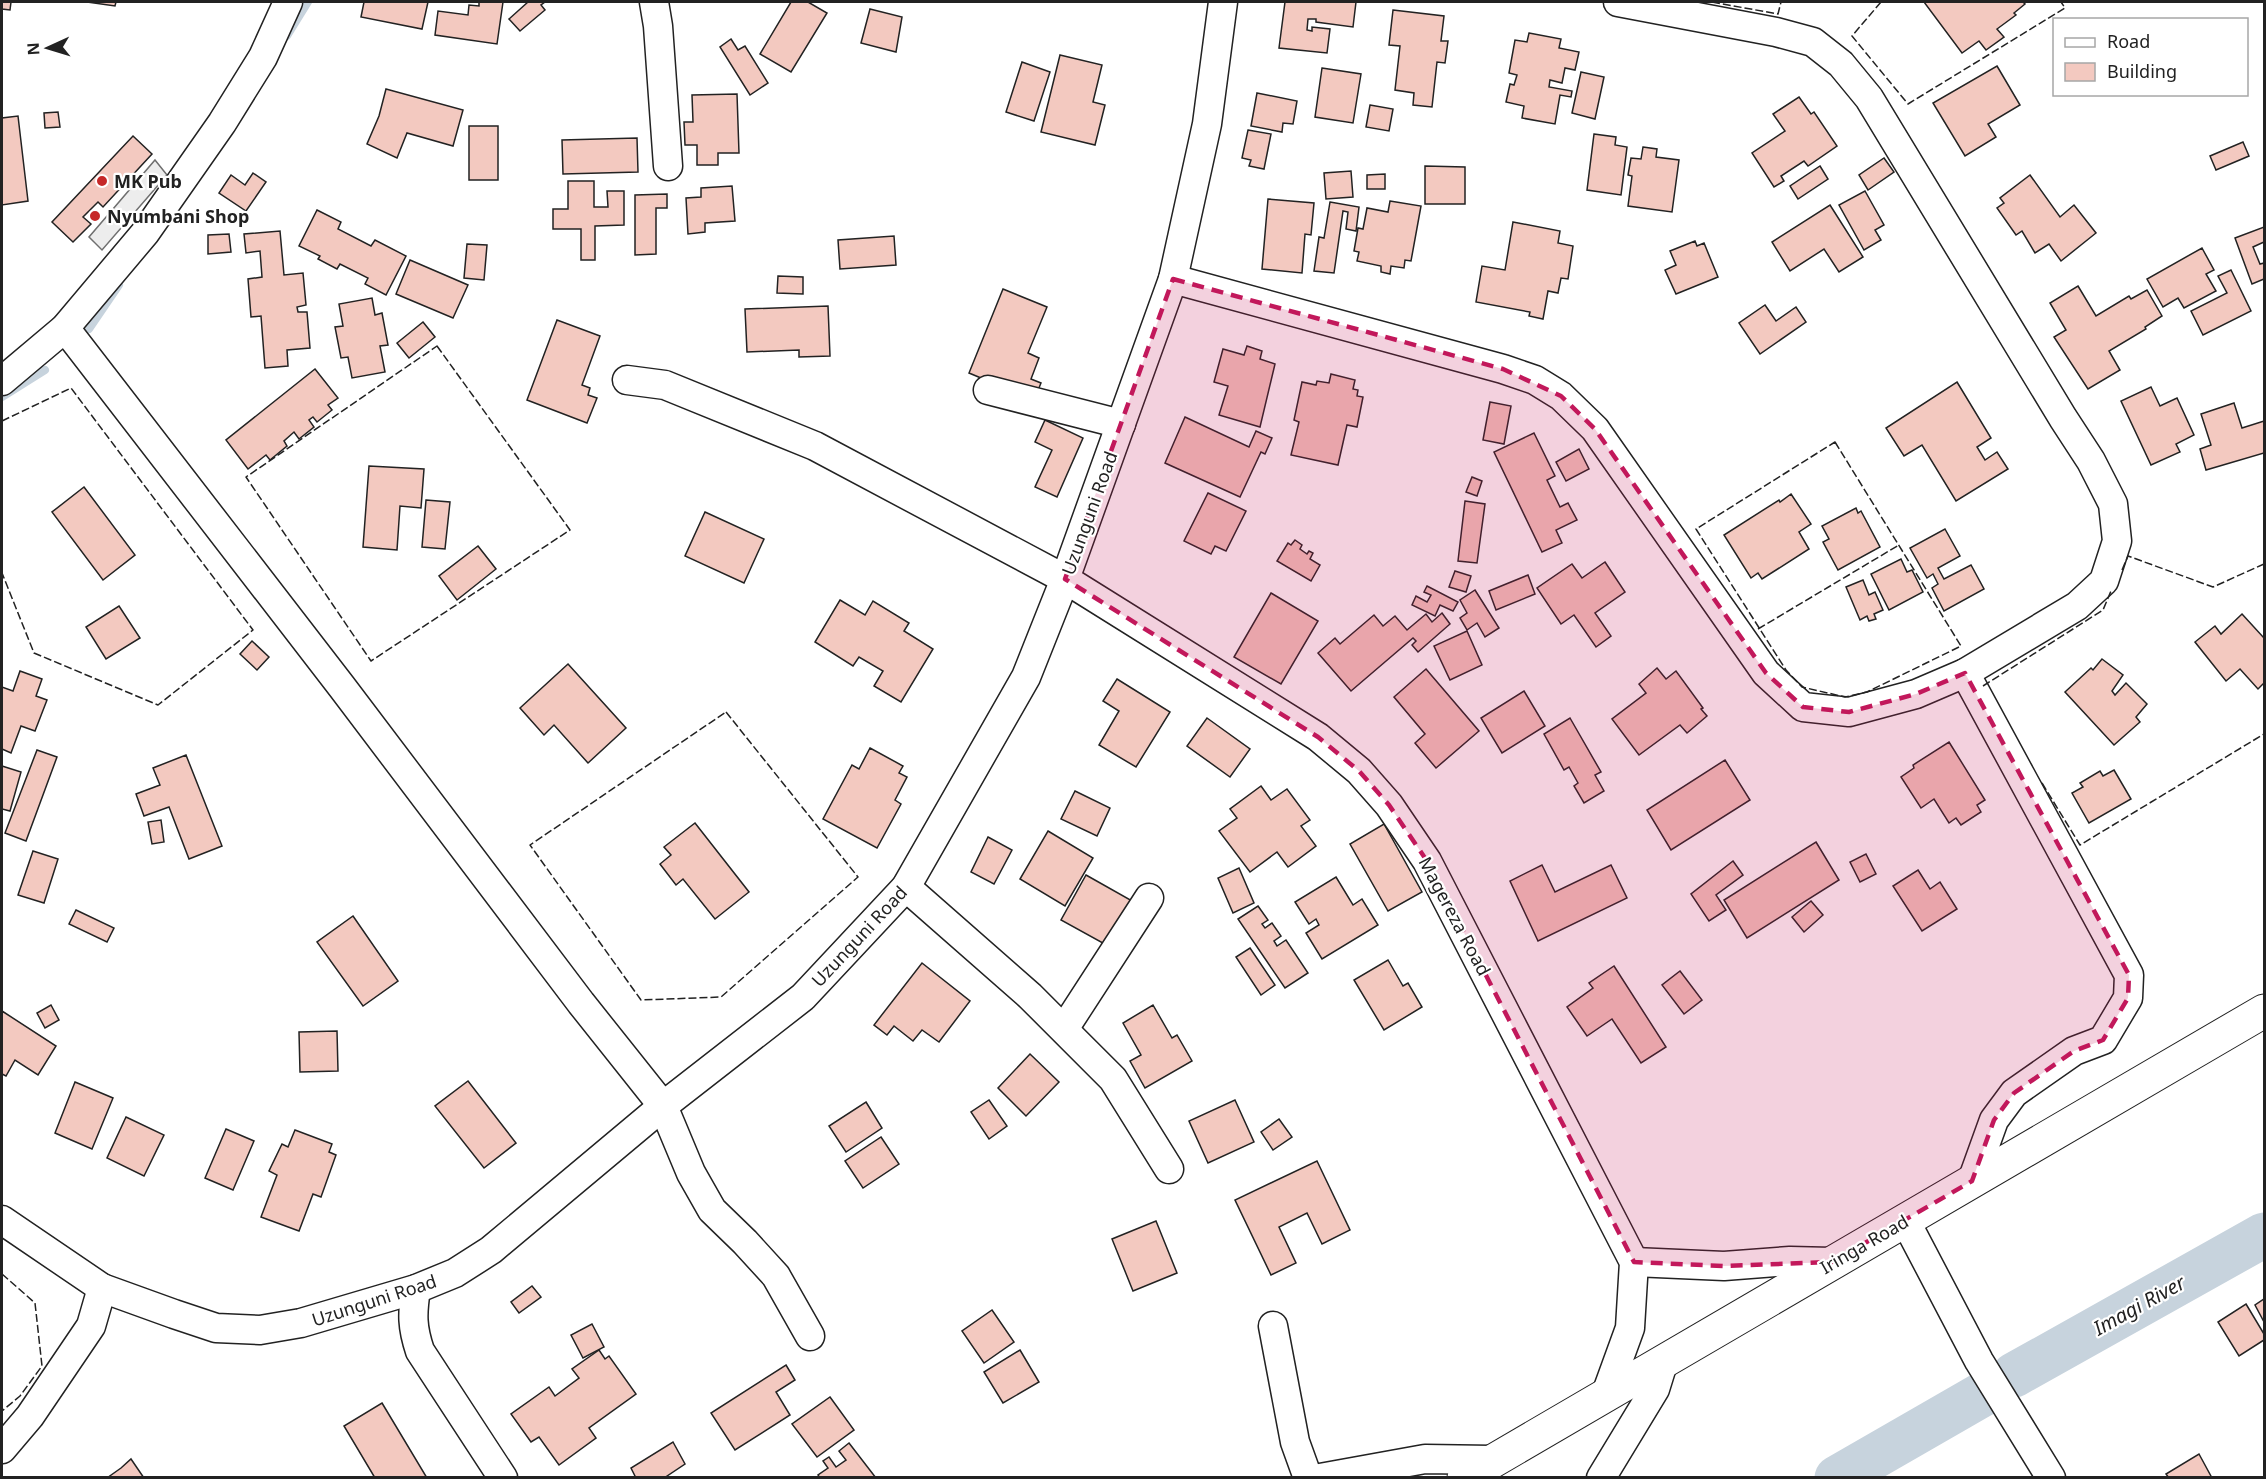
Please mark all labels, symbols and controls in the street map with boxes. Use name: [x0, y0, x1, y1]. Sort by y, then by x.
north arrow: [18, 18, 78, 78]
legend: [2053, 18, 2248, 96]
text: Road: [2107, 29, 2150, 53]
text: N: [22, 42, 44, 56]
text: Building: [2107, 59, 2177, 83]
place label: MK Pub: [114, 169, 182, 193]
marker: MK Pub: [95, 174, 109, 188]
place label: Nyumbani Shop: [107, 204, 249, 228]
marker: Nyumbani Shop: [88, 209, 102, 223]
street label: Uzunguni Road: [1056, 448, 1122, 578]
street label: Magereza Road: [1414, 852, 1496, 980]
street label: Uzunguni Road: [806, 880, 912, 992]
street label: Iringa Road: [1815, 1209, 1913, 1279]
water label: Imagi River: [2087, 1268, 2191, 1342]
street label: Uzunguni Road: [309, 1269, 439, 1331]

